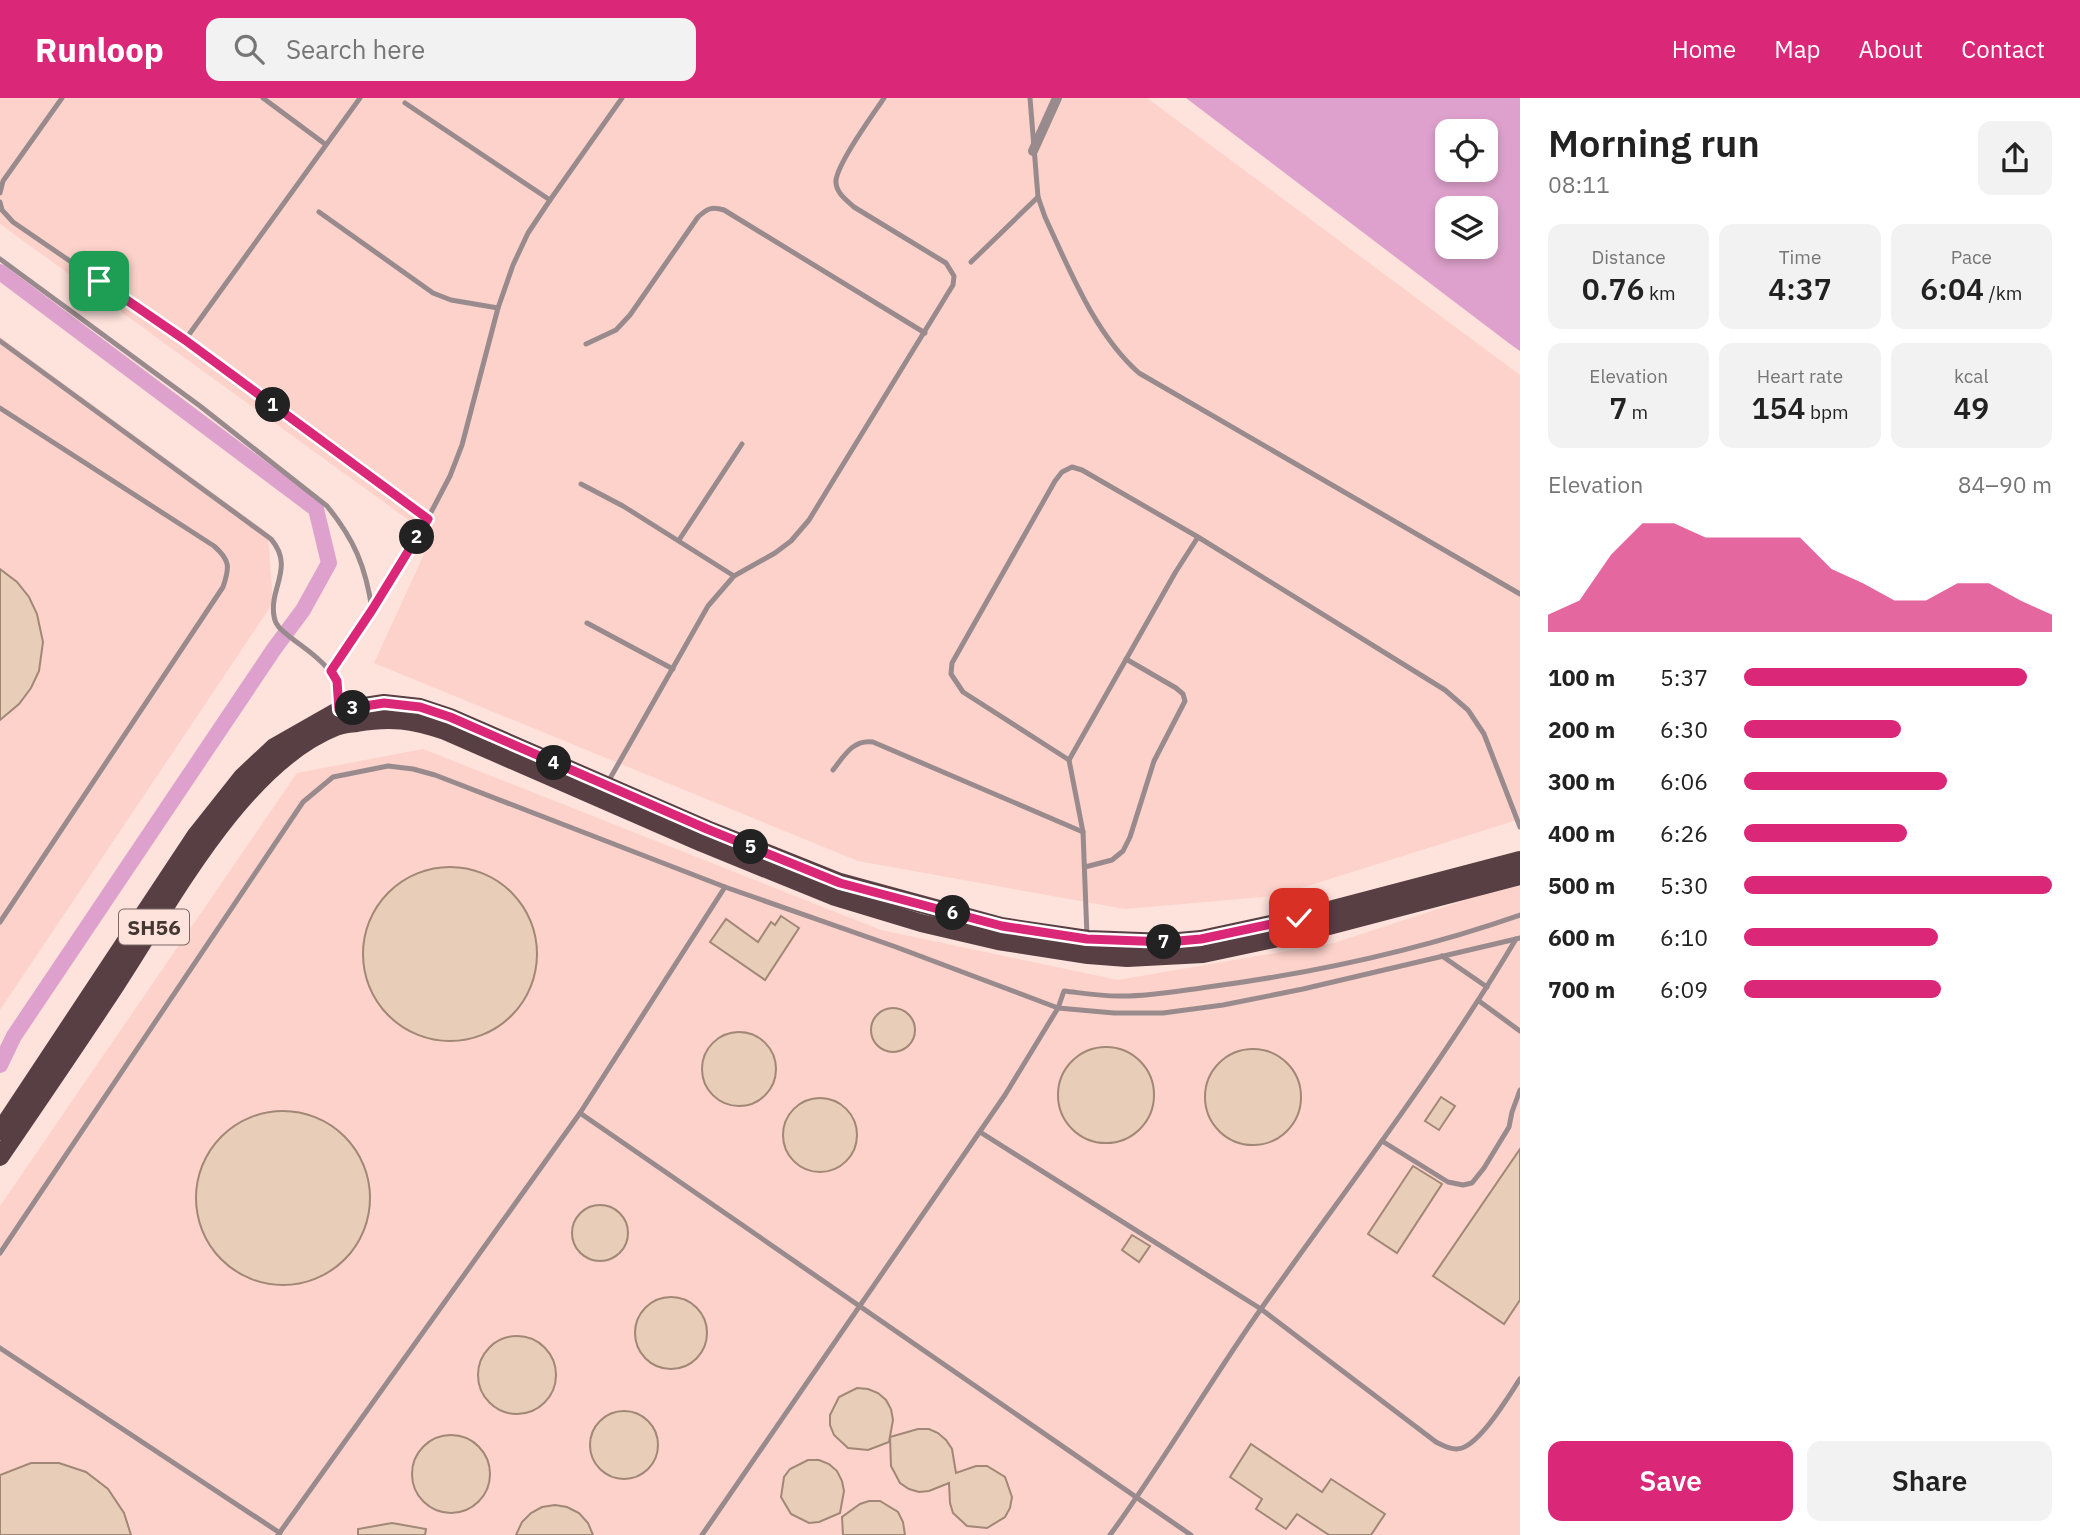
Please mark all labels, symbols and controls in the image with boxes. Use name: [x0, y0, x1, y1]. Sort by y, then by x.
search box: [206, 18, 696, 81]
text: Runloop: [35, 28, 164, 71]
icon: search: [230, 30, 268, 68]
text: Search here: [286, 32, 425, 66]
text: Home: [1672, 33, 1736, 65]
text: Map: [1774, 33, 1820, 65]
text: About: [1858, 33, 1923, 65]
text: Contact: [1961, 33, 2045, 65]
text: Morning run: [1548, 118, 1760, 167]
map controls: [1435, 119, 1498, 259]
button: locate: [1435, 119, 1498, 182]
button: share: [1978, 121, 2052, 195]
text: 08:11: [1548, 169, 1610, 199]
button: layers: [1435, 196, 1498, 259]
text: Distance: [1592, 245, 1666, 269]
text: Time: [1779, 245, 1821, 269]
text: Pace: [1951, 245, 1992, 269]
pin: [69, 251, 129, 311]
icon: arrive: [80, 262, 118, 300]
text: 0.76: [1582, 269, 1645, 308]
text: 4:37: [1768, 269, 1832, 308]
text: 6:04: [1920, 269, 1984, 308]
text: km: [1645, 281, 1676, 305]
text: /km: [1984, 281, 2022, 305]
text: Elevation: [1589, 364, 1668, 388]
text: Heart rate: [1757, 364, 1843, 388]
text: kcal: [1954, 364, 1989, 388]
pin: 1: [256, 388, 290, 422]
text: 7: [1609, 388, 1627, 427]
text: 154: [1751, 388, 1805, 427]
text: 49: [1953, 388, 1989, 427]
text: 1: [267, 392, 278, 416]
text: m: [1627, 400, 1648, 424]
text: bpm: [1805, 400, 1849, 424]
text: Elevation: [1548, 469, 1643, 499]
text: 84–90 m: [1958, 469, 2052, 499]
pin: 2: [400, 520, 434, 555]
text: 2: [411, 524, 422, 548]
text: 100 m: [1548, 662, 1615, 692]
text: 5:37: [1660, 662, 1708, 692]
pin: 3: [336, 690, 370, 726]
text: 3: [347, 695, 358, 719]
text: 200 m: [1548, 714, 1615, 744]
text: 6:30: [1660, 714, 1708, 744]
pin: 4: [536, 746, 572, 780]
text: 4: [548, 750, 559, 774]
text: 300 m: [1548, 766, 1615, 796]
text: 6:06: [1660, 766, 1708, 796]
text: 400 m: [1548, 818, 1615, 848]
text: 6:26: [1660, 818, 1708, 848]
pin: 5: [734, 830, 768, 864]
text: 5: [745, 834, 756, 858]
text: 500 m: [1548, 870, 1615, 900]
text: 5:30: [1660, 870, 1708, 900]
pin: [1269, 888, 1329, 948]
pin: 6: [936, 896, 970, 930]
icon: check: [1280, 899, 1318, 937]
text: 6: [947, 900, 958, 924]
road number: SH56: [119, 910, 189, 944]
text: 600 m: [1548, 922, 1615, 952]
text: 6:10: [1660, 922, 1708, 952]
pin: 7: [1146, 924, 1182, 960]
text: 7: [1158, 929, 1169, 953]
text: 700 m: [1548, 974, 1615, 1004]
text: 6:09: [1660, 974, 1708, 1004]
button: Save: [1548, 1441, 1793, 1521]
button: Share: [1807, 1441, 2052, 1521]

